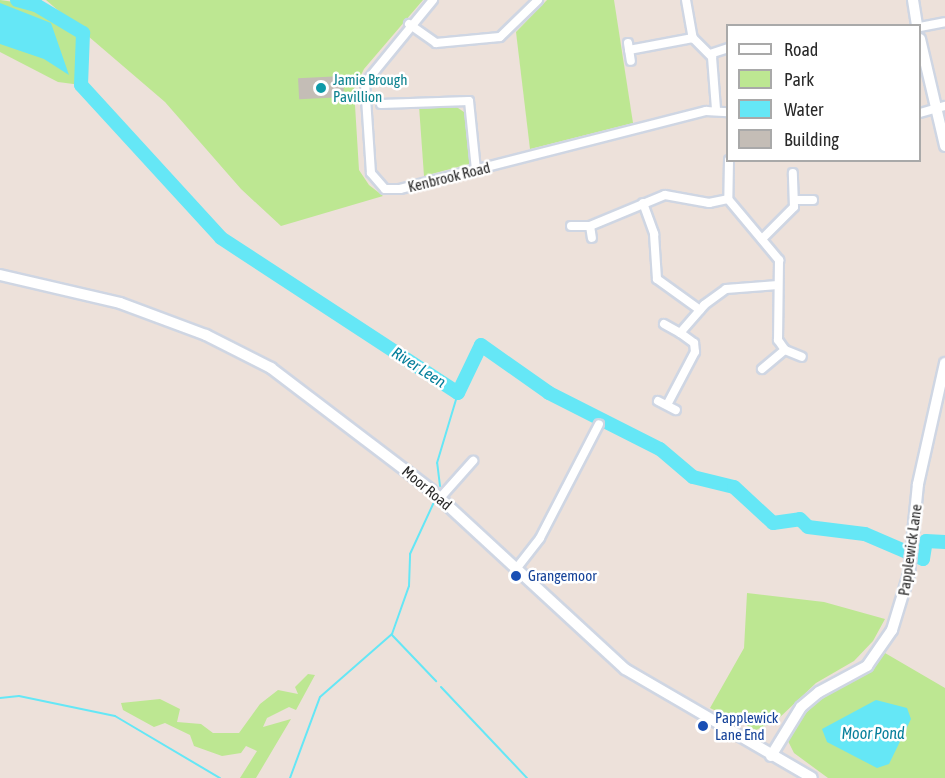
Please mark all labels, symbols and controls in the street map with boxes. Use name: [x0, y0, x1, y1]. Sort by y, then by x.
legend: [726, 24, 921, 162]
text: Road: [784, 39, 818, 60]
text: Park: [784, 69, 814, 90]
place label: Jamie Brough Pavillion: [333, 70, 407, 105]
marker: Jamie Brough Pavillion: [314, 81, 328, 95]
text: Water: [784, 99, 823, 120]
text: Building: [784, 129, 839, 150]
street label: Kenbrook Road: [406, 158, 492, 196]
water label: River Leen: [388, 342, 450, 392]
street label: Moor Road: [399, 462, 455, 514]
street label: Papplewick Lane: [895, 503, 925, 597]
place label: Grangemoor: [528, 567, 597, 585]
marker: Grangemoor: [509, 569, 523, 583]
place label: Papplewick Lane End: [715, 708, 778, 743]
marker: Papplewick Lane End: [696, 719, 710, 733]
water label: Moor Pond: [841, 723, 905, 743]

